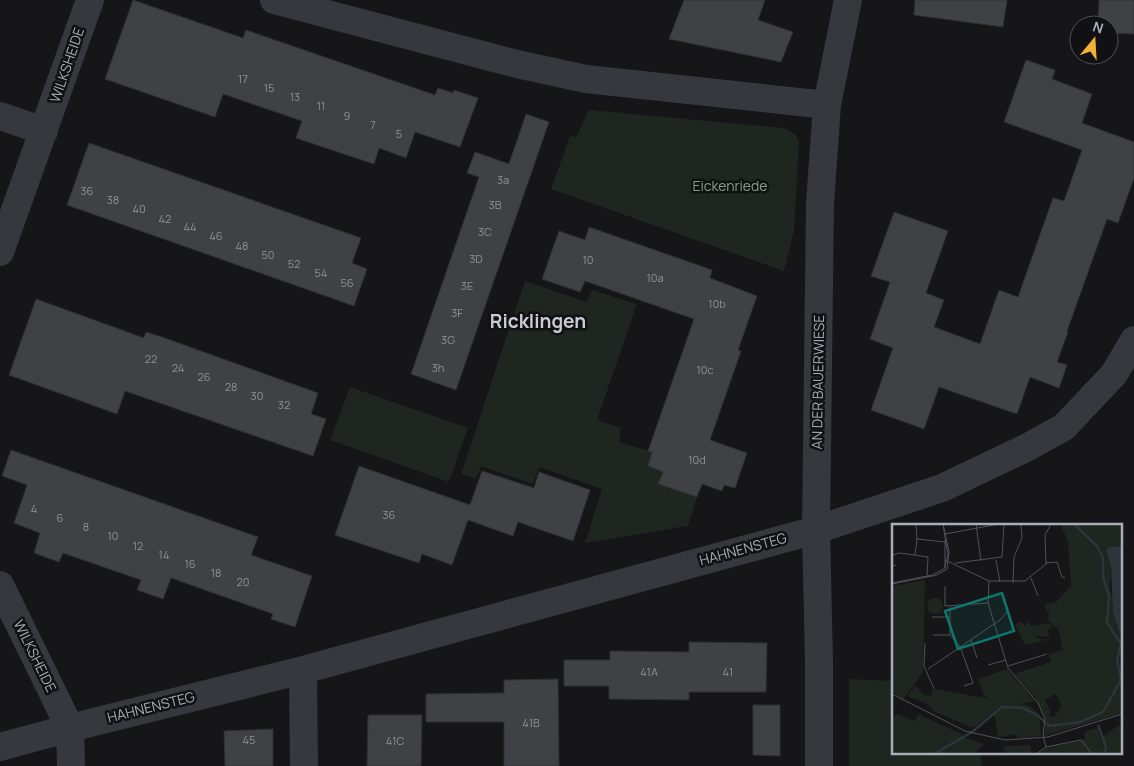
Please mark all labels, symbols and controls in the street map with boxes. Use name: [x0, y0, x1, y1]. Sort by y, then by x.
north arrow: [1069, 15, 1119, 65]
text: N: [1090, 17, 1106, 38]
street label: WILKSHEIDE: [45, 25, 88, 105]
house number: 17: [238, 71, 248, 86]
house number: 15: [264, 80, 274, 95]
house number: 13: [290, 89, 300, 104]
house number: 11: [317, 98, 325, 113]
house number: 9: [344, 108, 351, 123]
house number: 7: [370, 117, 376, 132]
house number: 5: [396, 126, 402, 141]
house number: 3a: [497, 172, 509, 187]
park label: Eickenriede: [692, 176, 768, 195]
house number: 36: [81, 183, 94, 198]
house number: 38: [107, 192, 119, 207]
house number: 3B: [489, 197, 502, 212]
house number: 40: [132, 201, 146, 216]
house number: 42: [159, 211, 171, 226]
house number: 44: [183, 219, 197, 234]
house number: 3C: [478, 224, 492, 239]
house number: 46: [209, 228, 223, 243]
house number: 48: [236, 238, 248, 253]
house number: 50: [261, 247, 275, 262]
house number: 3D: [469, 251, 483, 266]
house number: 10: [582, 252, 594, 267]
house number: 52: [288, 256, 300, 271]
house number: 54: [315, 265, 327, 280]
house number: 10a: [646, 270, 664, 285]
house number: 56: [340, 275, 354, 290]
house number: 3E: [461, 278, 473, 293]
house number: 10b: [708, 296, 726, 311]
house number: 3F: [451, 305, 463, 320]
district label: Ricklingen: [490, 308, 586, 334]
street label: AN DER BAUERWIESE: [807, 314, 828, 449]
house number: 3G: [441, 332, 455, 347]
house number: 22: [145, 351, 157, 366]
house number: 24: [172, 360, 184, 375]
house number: 3h: [432, 360, 444, 375]
house number: 10c: [696, 362, 714, 377]
house number: 26: [197, 369, 211, 384]
house number: 28: [225, 379, 237, 394]
house number: 30: [251, 388, 263, 403]
house number: 32: [278, 397, 290, 412]
house number: 10d: [688, 452, 706, 467]
house number: 4: [31, 501, 37, 516]
house number: 36: [383, 507, 396, 522]
house number: 6: [57, 510, 64, 525]
house number: 8: [83, 519, 89, 534]
inset map: [892, 524, 1122, 754]
house number: 10: [107, 528, 119, 543]
street label: HAHNENSTEG: [697, 528, 789, 569]
house number: 12: [133, 538, 143, 553]
house number: 14: [159, 547, 169, 562]
house number: 16: [184, 556, 196, 571]
house number: 18: [211, 565, 221, 580]
house number: 20: [237, 574, 249, 589]
street label: WILKSHEIDE: [10, 616, 61, 695]
house number: 41A: [640, 664, 658, 679]
house number: 41: [723, 664, 733, 679]
street label: HAHNENSTEG: [105, 686, 197, 727]
house number: 41B: [522, 715, 540, 730]
house number: 45: [243, 732, 255, 747]
house number: 41C: [386, 733, 404, 748]

